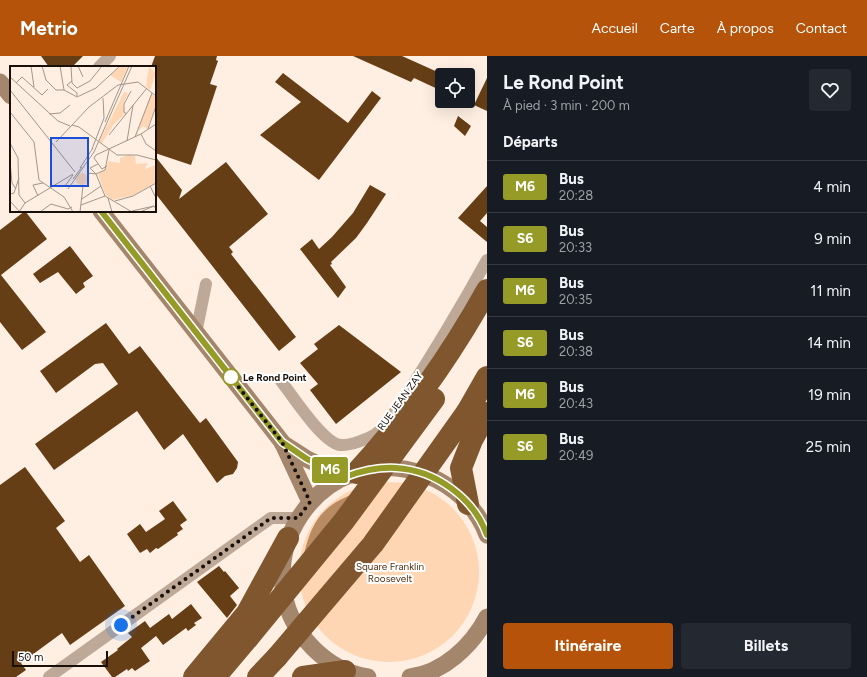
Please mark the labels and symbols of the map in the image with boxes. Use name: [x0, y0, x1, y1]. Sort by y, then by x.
inset map: [10, 66, 156, 212]
marker: Le Rond Point: [222, 368, 240, 386]
street label: RUE JEAN ZAY: [374, 369, 426, 433]
place label: Le Rond Point: [243, 371, 307, 384]
line badge: M6: [312, 457, 348, 483]
park label: Square Franklin Roosevelt: [356, 560, 425, 585]
your location: [111, 615, 131, 635]
scale bar: [12, 649, 108, 668]

